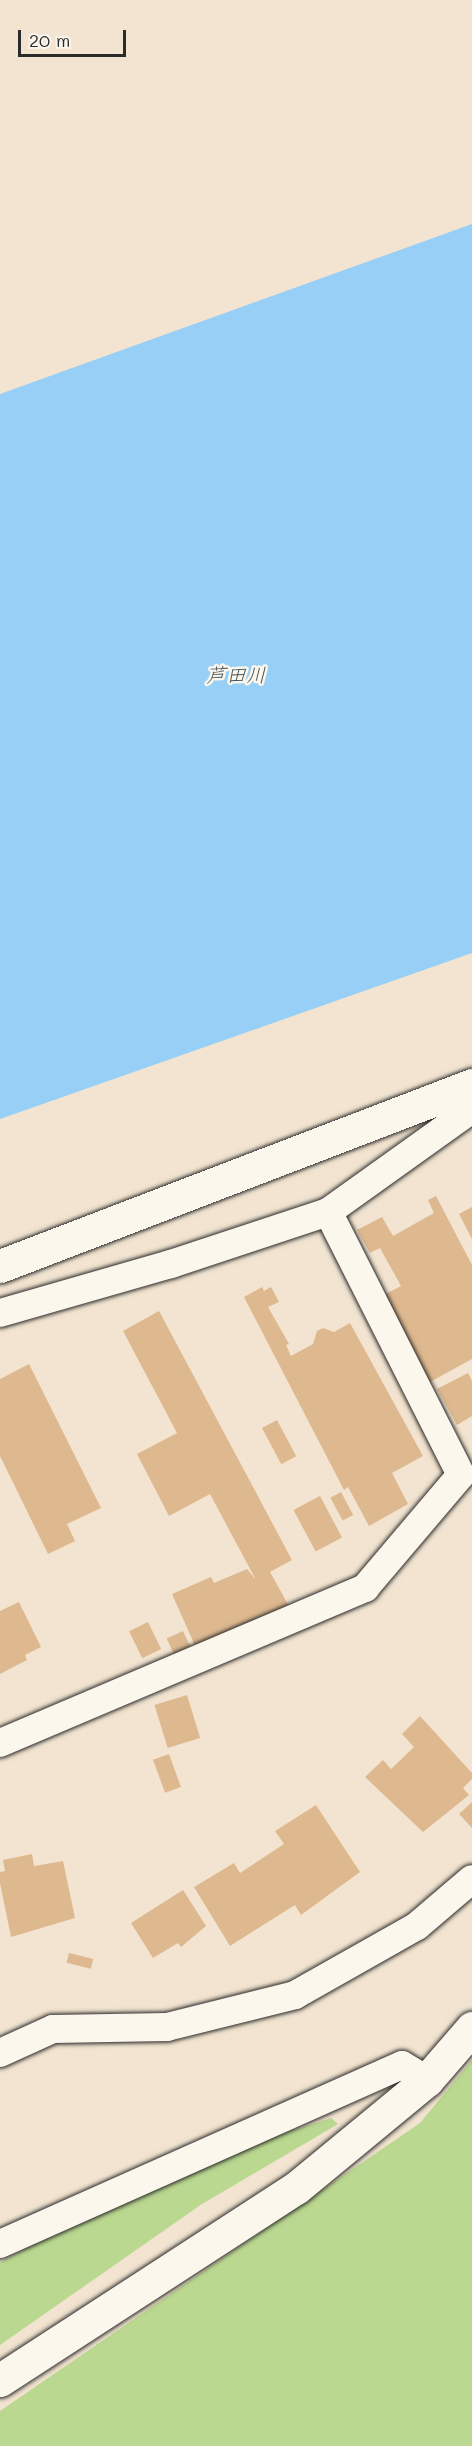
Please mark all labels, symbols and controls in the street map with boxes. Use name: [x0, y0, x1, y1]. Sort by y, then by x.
scale bar: [21, 18, 129, 56]
text: 20 m: [29, 28, 70, 52]
water label: 芦田川: [206, 662, 266, 686]

